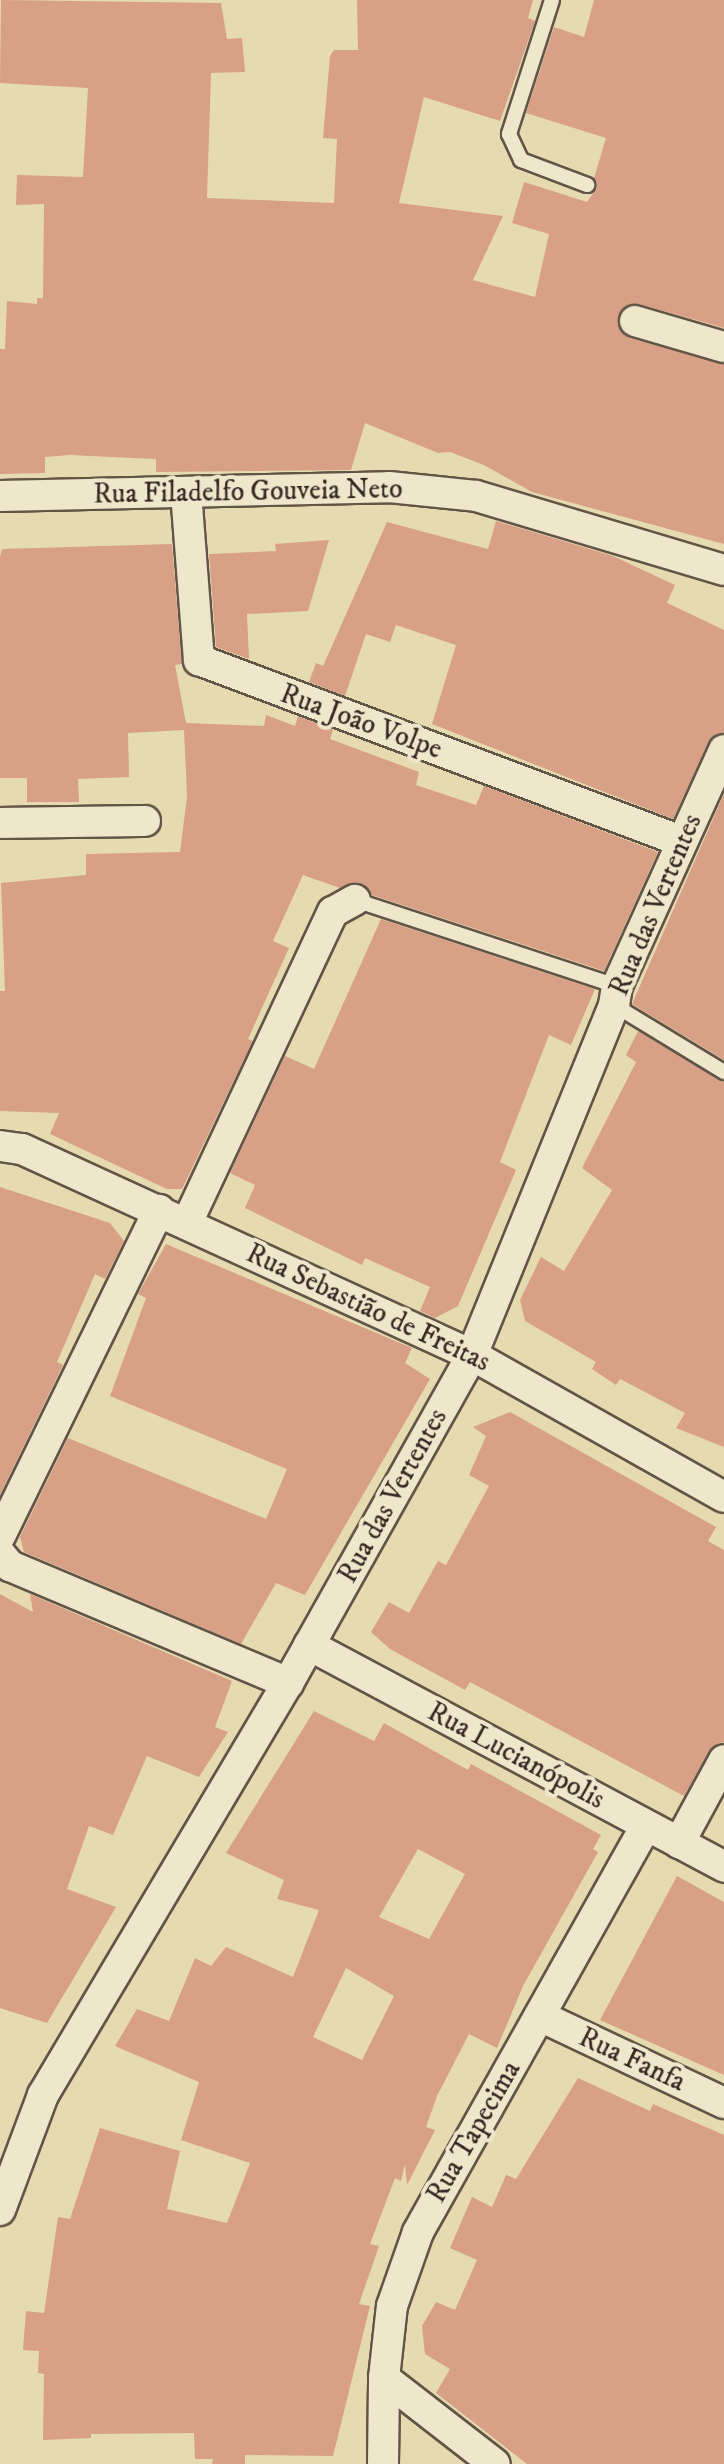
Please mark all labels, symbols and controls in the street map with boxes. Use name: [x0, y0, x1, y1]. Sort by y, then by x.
street label: Rua Filadelfo Gouveia Neto: [93, 473, 403, 511]
street label: Rua João Volpe: [276, 677, 446, 767]
street label: Rua das Vertentes: [603, 809, 709, 1001]
street label: Rua Sebastião de Freitas: [241, 1237, 495, 1379]
street label: Rua das Vertentes: [331, 1403, 455, 1589]
street label: Rua Lucianópolis: [422, 1695, 610, 1817]
street label: Rua Fanfa: [573, 2021, 691, 2099]
street label: Rua Tapecima: [420, 2055, 528, 2209]

